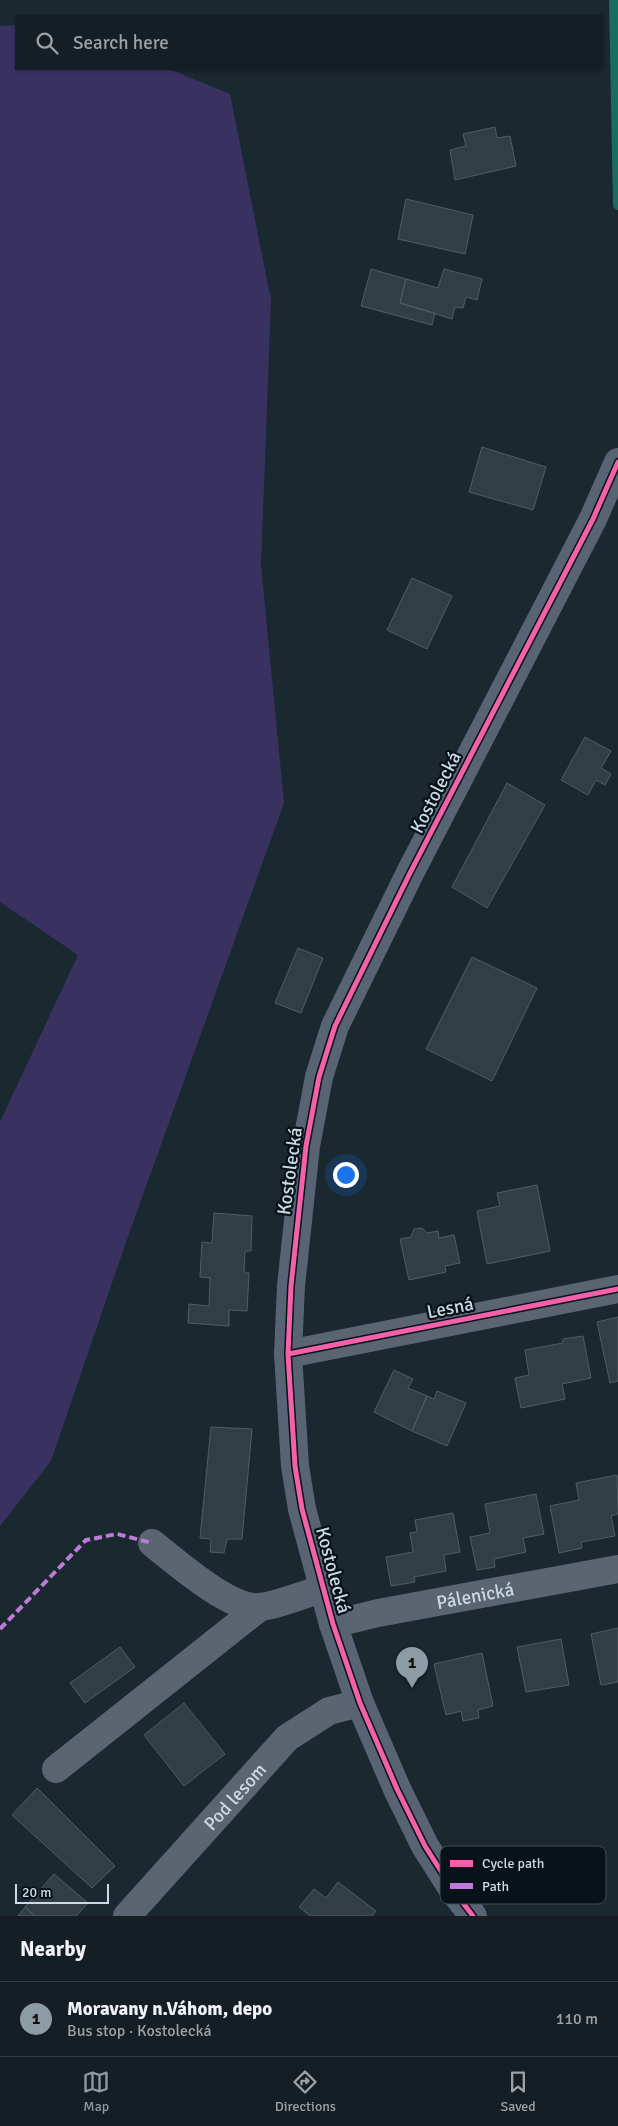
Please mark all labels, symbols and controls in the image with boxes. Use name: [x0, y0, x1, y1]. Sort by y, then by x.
search box: [15, 15, 603, 70]
icon: search: [33, 29, 61, 57]
text: Search here: [73, 31, 169, 55]
street label: Kostolecká: [405, 748, 467, 837]
street label: Kostolecká: [272, 1126, 308, 1217]
your location: [333, 1162, 359, 1188]
street label: Lesná: [425, 1292, 476, 1324]
street label: Kostolecká: [310, 1524, 356, 1616]
street label: Pálenická: [434, 1577, 516, 1615]
pin: 1: [396, 1647, 428, 1688]
street label: Pod lesom: [199, 1758, 272, 1836]
legend: [440, 1846, 606, 1904]
text: Cycle path: [482, 1855, 544, 1872]
text: Path: [482, 1878, 509, 1895]
scale bar: [15, 1881, 109, 1904]
text: 20 m: [22, 1884, 51, 1901]
text: Nearby: [20, 1936, 86, 1962]
text: Moravany n.Váhom, depo: [67, 1997, 272, 2021]
text: 1: [32, 2009, 40, 2029]
text: 110 m: [556, 2009, 598, 2029]
text: Bus stop · Kostolecká: [67, 2021, 212, 2041]
tab: Map: [82, 2068, 110, 2115]
tab: Directions: [275, 2068, 336, 2115]
tab: Saved: [500, 2068, 536, 2115]

